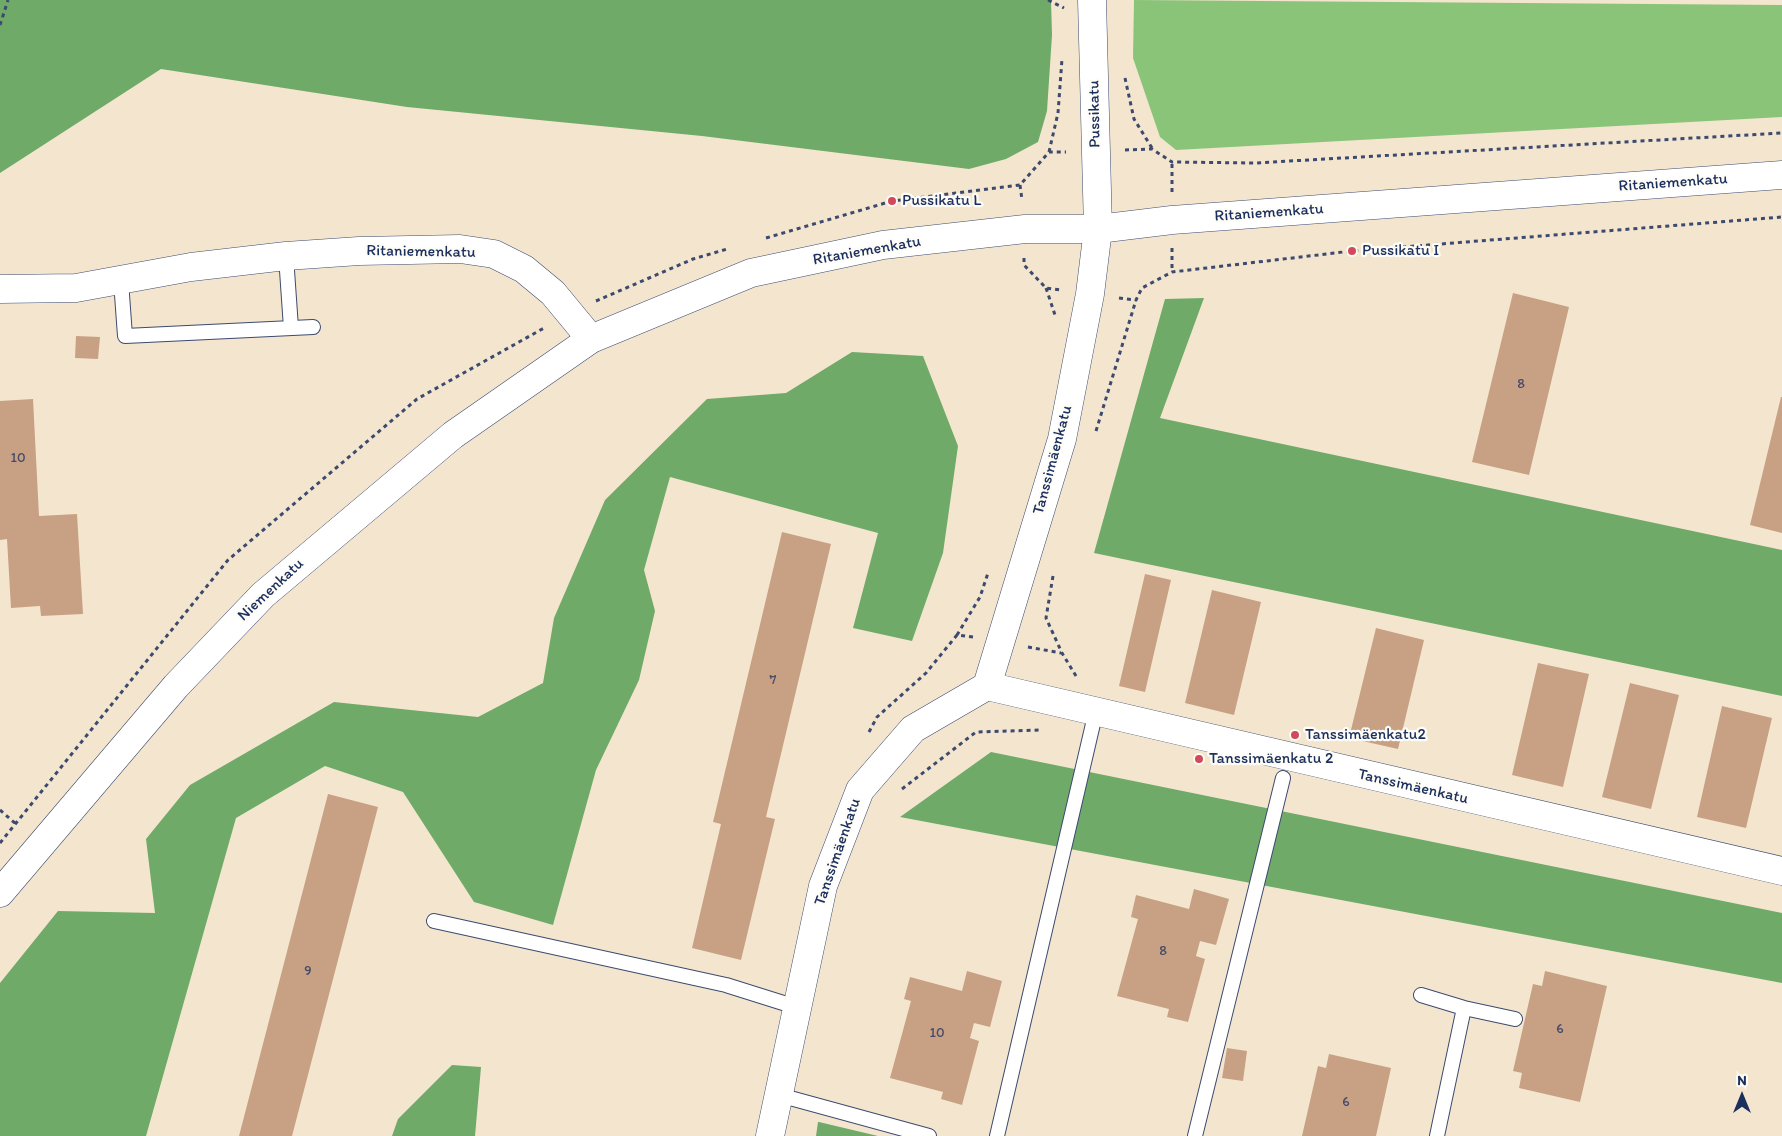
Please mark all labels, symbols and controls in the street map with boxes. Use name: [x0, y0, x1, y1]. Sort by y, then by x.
street label: Pussikatu: [1085, 80, 1105, 148]
street label: Ritaniemenkatu: [1618, 170, 1728, 196]
place label: Pussikatu L: [902, 191, 981, 211]
marker: Pussikatu L: [886, 195, 898, 207]
street label: Ritaniemenkatu: [1214, 200, 1324, 226]
street label: Ritaniemenkatu: [812, 232, 922, 270]
street label: Ritaniemenkatu: [366, 241, 476, 263]
place label: Pussikatu I: [1362, 241, 1439, 261]
marker: Pussikatu I: [1346, 245, 1358, 257]
house number: 8: [1517, 376, 1525, 392]
street label: Tanssimäenkatu: [1029, 403, 1077, 517]
house number: 10: [10, 450, 26, 466]
street label: Niemenkatu: [234, 555, 308, 625]
house number: 7: [770, 672, 776, 688]
place label: Tanssimäenkatu2: [1305, 725, 1426, 745]
marker: Tanssimäenkatu2: [1289, 729, 1301, 741]
place label: Tanssimäenkatu 2: [1209, 749, 1334, 769]
marker: Tanssimäenkatu 2: [1193, 753, 1205, 765]
street label: Tanssimäenkatu: [1356, 765, 1470, 809]
street label: Tanssimäenkatu: [811, 796, 865, 908]
house number: 8: [1159, 943, 1167, 959]
house number: 9: [304, 963, 312, 979]
house number: 6: [1556, 1021, 1564, 1037]
house number: 10: [929, 1025, 945, 1041]
north arrow: [1717, 1071, 1767, 1121]
text: N: [1737, 1072, 1747, 1089]
house number: 6: [1342, 1094, 1350, 1110]

